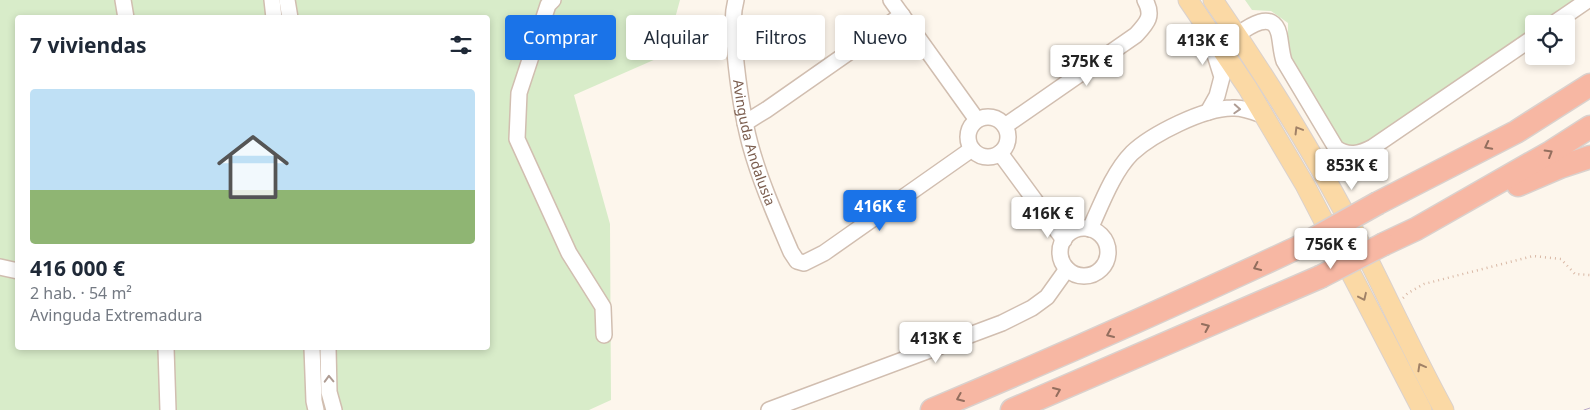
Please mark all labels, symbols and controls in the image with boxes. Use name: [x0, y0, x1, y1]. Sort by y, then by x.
chip: Comprar: [505, 15, 616, 60]
chip: Alquilar: [626, 15, 727, 60]
chip: Filtros: [737, 15, 825, 60]
chip: Nuevo: [835, 15, 925, 60]
map controls: [1525, 15, 1575, 65]
button: locate: [1525, 15, 1575, 65]
pin: 413K €: [1162, 23, 1244, 66]
text: 413K €: [1177, 29, 1229, 51]
text: 7 viviendas: [30, 31, 147, 59]
icon: filters: [447, 31, 475, 59]
pin: 375K €: [1046, 44, 1128, 87]
text: 375K €: [1061, 50, 1113, 72]
street label: Avinguda Andalusia: [729, 78, 780, 208]
one-way arrow: [1233, 103, 1241, 114]
icon: home: [208, 122, 298, 212]
one-way arrow: [1294, 127, 1304, 136]
one-way arrow: [1484, 140, 1493, 150]
pin: 853K €: [1311, 148, 1393, 191]
one-way arrow: [1544, 149, 1553, 159]
text: 853K €: [1326, 154, 1378, 176]
pin: 416K €: [839, 190, 921, 232]
text: 416K €: [854, 195, 906, 217]
pin: 416K €: [1007, 196, 1089, 239]
text: 416K €: [1022, 202, 1074, 224]
pin: 756K €: [1290, 228, 1372, 270]
text: 756K €: [1305, 233, 1357, 255]
text: 416 000 €: [30, 254, 125, 282]
one-way arrow: [1253, 260, 1262, 271]
text: 2 hab. · 54 m²: [30, 282, 132, 304]
one-way arrow: [1357, 292, 1368, 301]
text: Avinguda Extremadura: [30, 304, 202, 326]
pin: 413K €: [895, 322, 977, 364]
one-way arrow: [1201, 322, 1210, 333]
text: 413K €: [910, 327, 962, 349]
one-way arrow: [1106, 328, 1115, 339]
one-way arrow: [1417, 364, 1427, 373]
one-way arrow: [324, 375, 334, 382]
one-way arrow: [1052, 387, 1061, 398]
one-way arrow: [956, 392, 965, 403]

